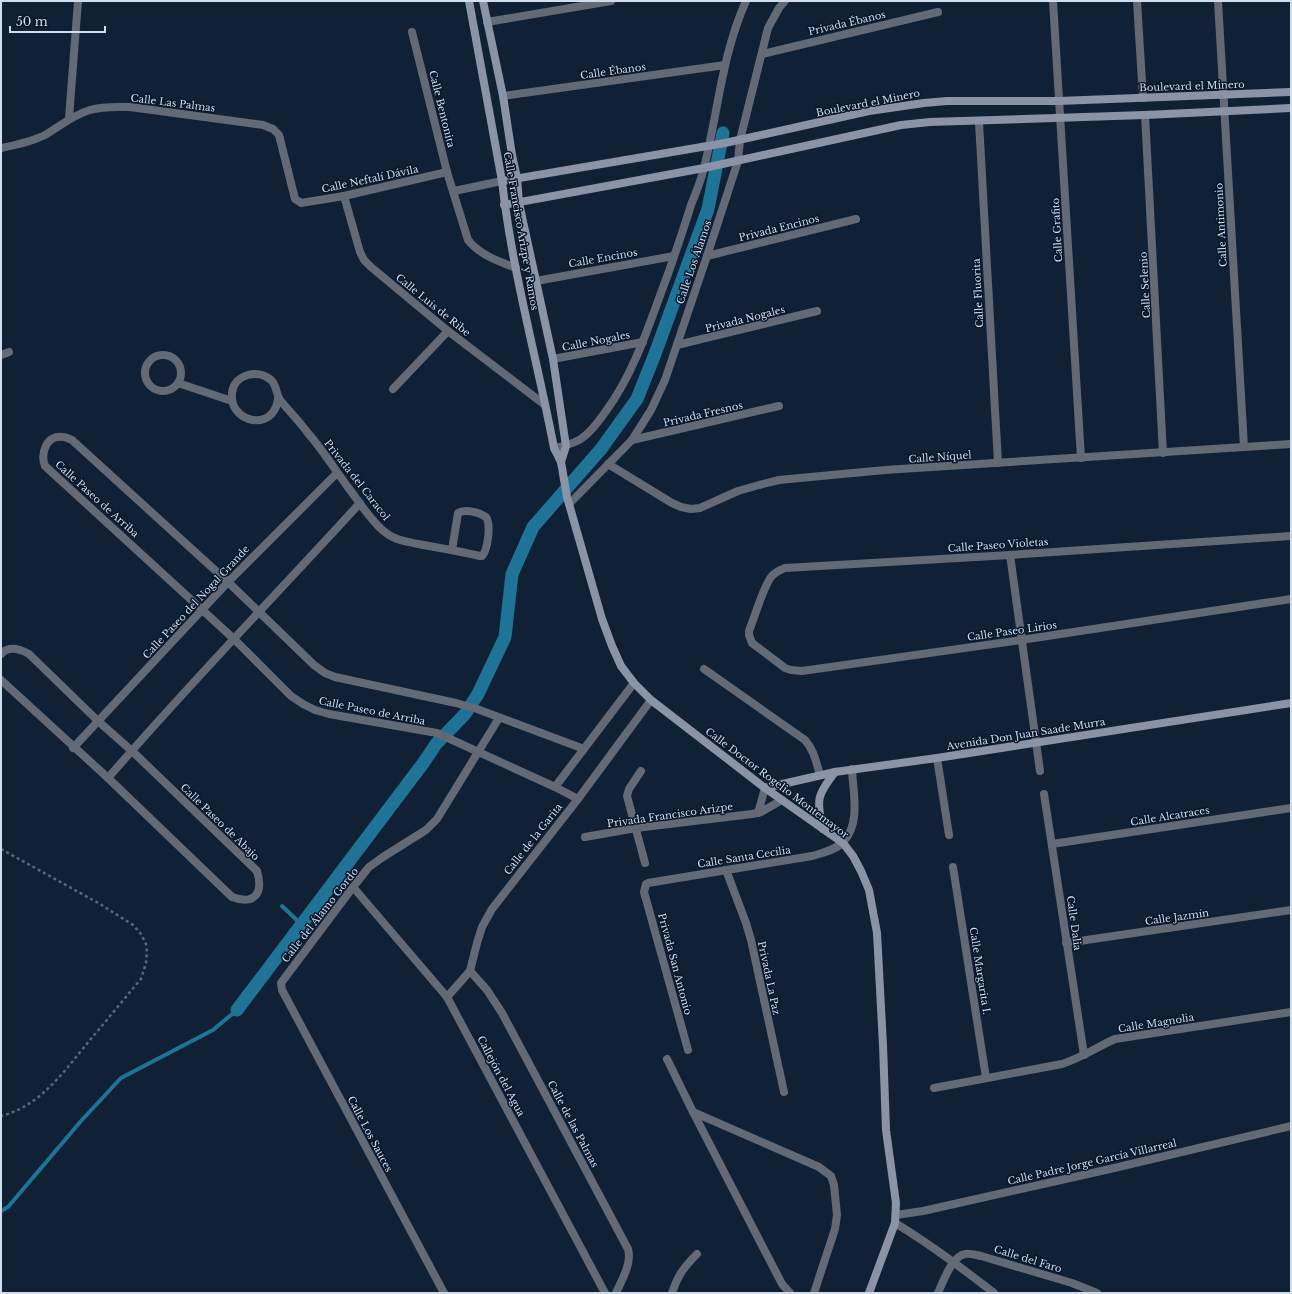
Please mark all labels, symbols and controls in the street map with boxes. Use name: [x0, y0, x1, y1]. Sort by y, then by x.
street label: Privada Ébanos: [807, 7, 887, 38]
scale bar: [10, 8, 105, 34]
text: 50 m: [16, 14, 48, 29]
street label: Calle Ébanos: [579, 59, 647, 82]
street label: Calle Bentonita: [426, 69, 458, 149]
street label: Boulevard el Minero: [1139, 78, 1245, 94]
street label: Boulevard el Minero: [815, 86, 922, 119]
street label: Calle Las Palmas: [130, 91, 217, 115]
street label: Calle Francisco Arizpe y Ramos: [501, 151, 541, 312]
street label: Calle Neftalí Dávila: [320, 162, 420, 196]
street label: Calle Antimonio: [1212, 182, 1230, 267]
street label: Calle Grafito: [1049, 197, 1065, 263]
street label: Privada Encinos: [737, 212, 821, 244]
street label: Calle Los Álamos: [673, 218, 715, 306]
street label: Calle Encinos: [568, 245, 639, 270]
street label: Calle Selenio: [1137, 251, 1153, 319]
street label: Calle Fluorita: [970, 258, 986, 328]
street label: Calle Luis de Ribe: [393, 271, 473, 339]
street label: Privada Nogales: [704, 303, 787, 335]
street label: Calle Nogales: [561, 328, 632, 354]
street label: Privada Fresnos: [662, 398, 744, 429]
street label: Privada del Caracol: [321, 437, 393, 523]
street label: Calle Níquel: [908, 448, 972, 466]
street label: Calle Paseo de Arriba: [52, 458, 142, 540]
street label: Calle Paseo Violetas: [947, 535, 1049, 555]
street label: Calle Paseo del Nogal Grande: [140, 542, 252, 661]
street label: Calle Paseo Lirios: [966, 618, 1058, 644]
street label: Calle Paseo de Arriba: [318, 694, 427, 728]
street label: Avenida Don Juan Saade Murra: [945, 715, 1107, 753]
street label: Calle Doctor Rogelio Montemayor: [703, 725, 851, 841]
street label: Calle Paseo de Abajo: [178, 781, 263, 863]
street label: Calle de la Garita: [501, 800, 565, 877]
street label: Privada Francisco Arizpe: [606, 800, 734, 830]
street label: Calle Alcatraces: [1130, 803, 1211, 829]
street label: Calle Santa Cecilia: [696, 843, 792, 871]
street label: Calle del Álamo Gordo: [278, 864, 361, 965]
street label: Calle Dalia: [1064, 895, 1084, 952]
street label: Calle Jazmín: [1144, 906, 1210, 928]
street label: Privada San Antonio: [655, 912, 695, 1017]
street label: Calle Margarita I.: [967, 926, 993, 1016]
street label: Privada La Paz: [755, 940, 783, 1016]
street label: Calle Magnolia: [1117, 1011, 1195, 1035]
street label: Callejón del Agua: [474, 1034, 528, 1119]
street label: Calle de las Palmas: [545, 1078, 602, 1170]
street label: Calle Los Sauces: [344, 1094, 396, 1175]
street label: Calle Padre Jorge García Villarreal: [1006, 1136, 1178, 1188]
street label: Calle del Faro: [992, 1243, 1064, 1276]

